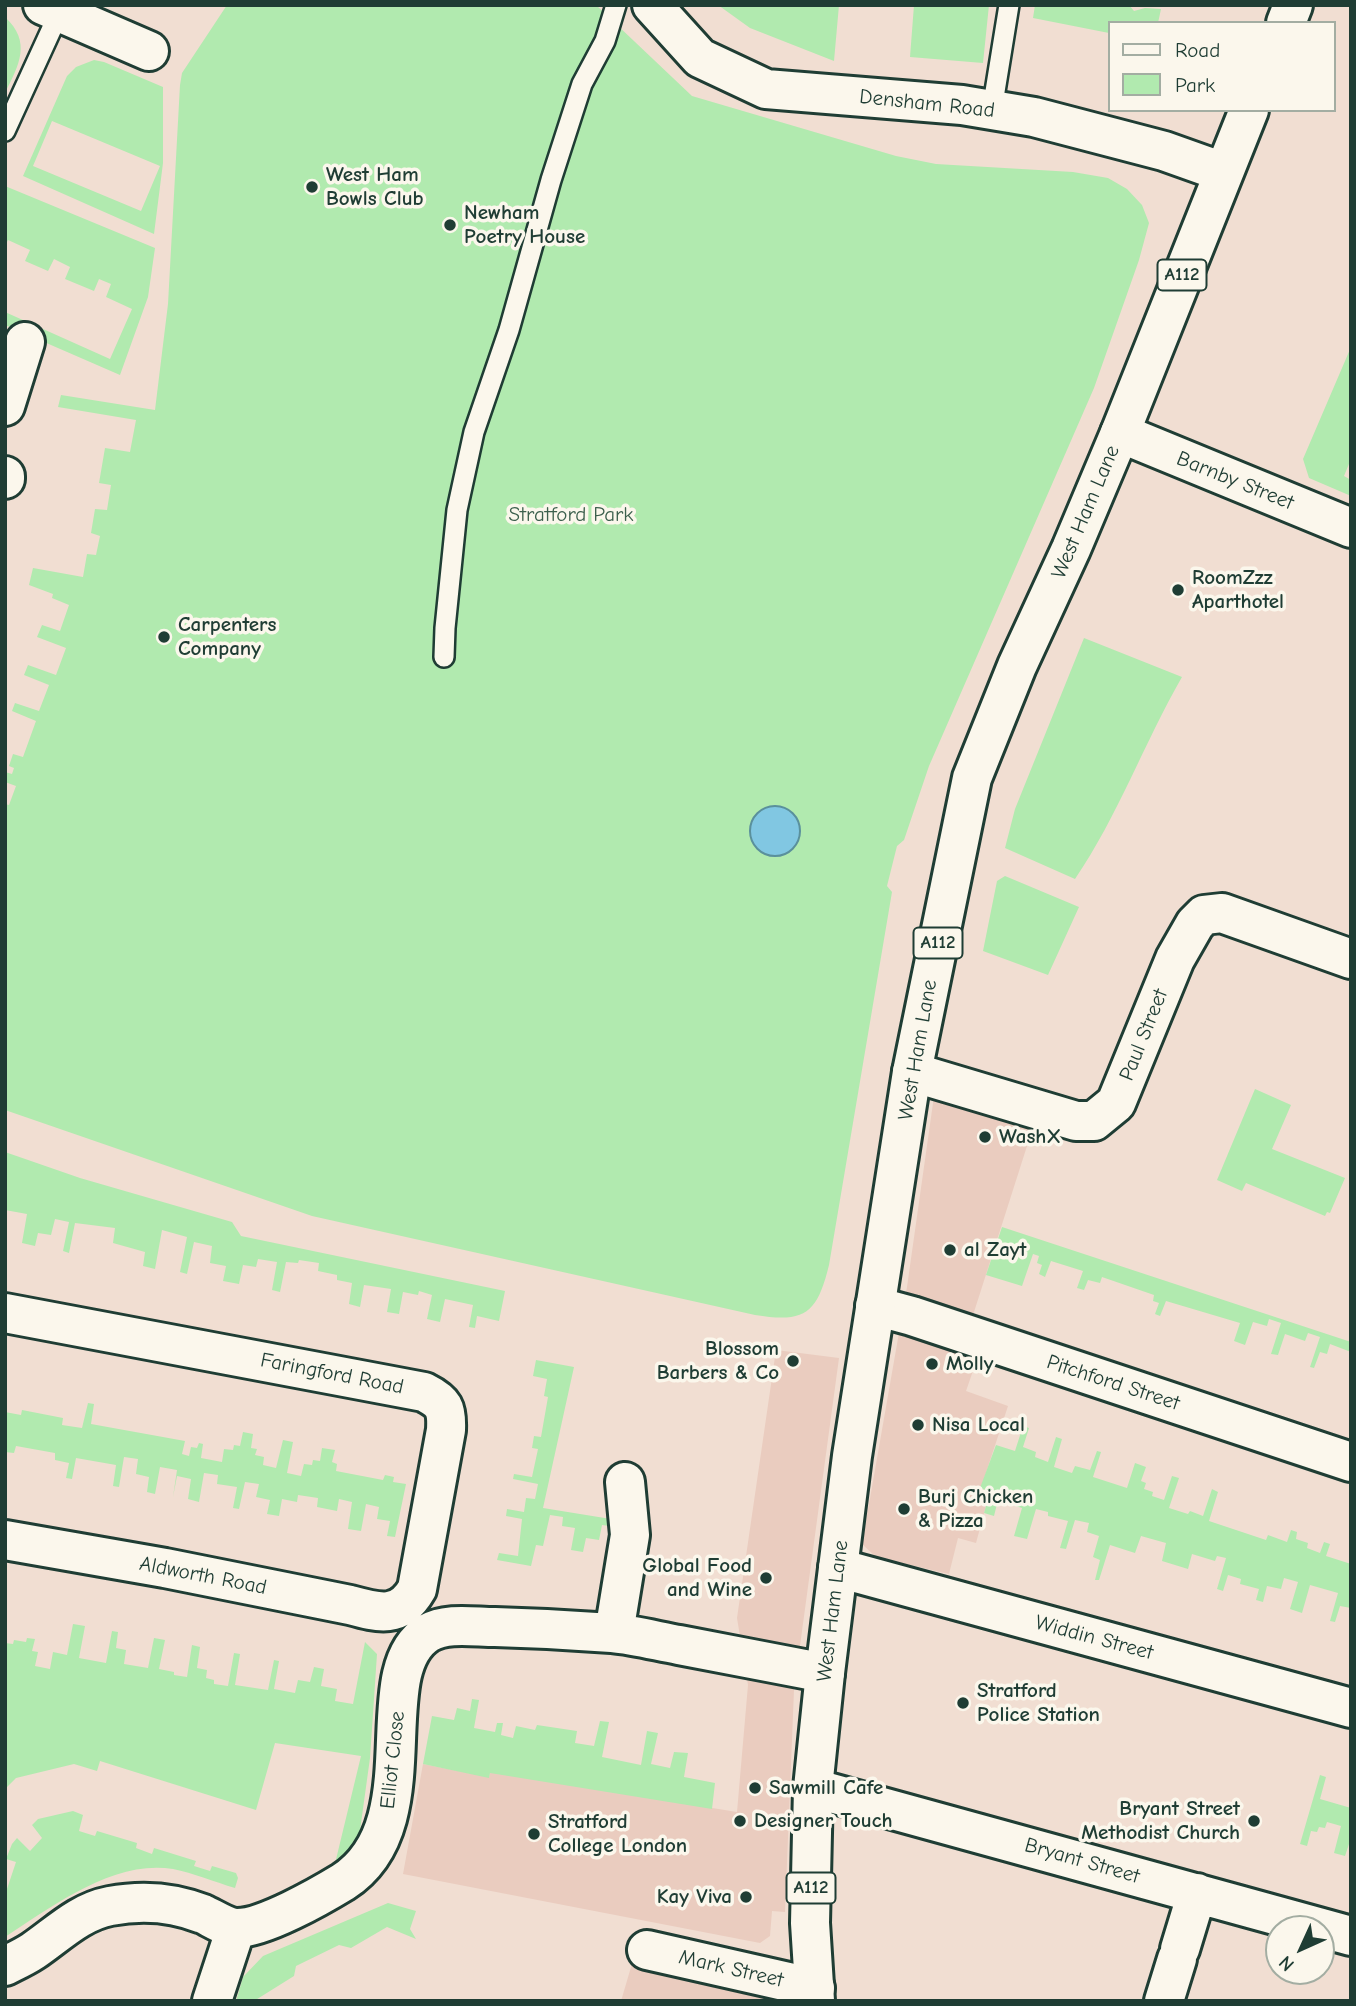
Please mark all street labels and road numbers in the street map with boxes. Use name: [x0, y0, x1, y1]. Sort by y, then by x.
street label: Densham Road: [858, 84, 996, 124]
road number: A112: [1158, 260, 1206, 290]
street label: West Ham Lane: [1047, 441, 1125, 583]
street label: Barnby Street: [1173, 446, 1297, 516]
road number: A112: [914, 928, 962, 959]
street label: West Ham Lane: [893, 978, 943, 1122]
street label: Paul Street: [1114, 985, 1174, 1085]
street label: Faringford Road: [258, 1348, 406, 1400]
street label: Pitchford Street: [1043, 1350, 1183, 1416]
street label: West Ham Lane: [812, 1539, 854, 1683]
street label: Aldworth Road: [137, 1551, 269, 1601]
street label: Widdin Street: [1032, 1610, 1156, 1666]
street label: Elliot Close: [375, 1710, 411, 1810]
street label: Bryant Street: [1022, 1833, 1142, 1889]
road number: A112: [786, 1872, 836, 1904]
street label: Mark Street: [676, 1945, 786, 1993]

